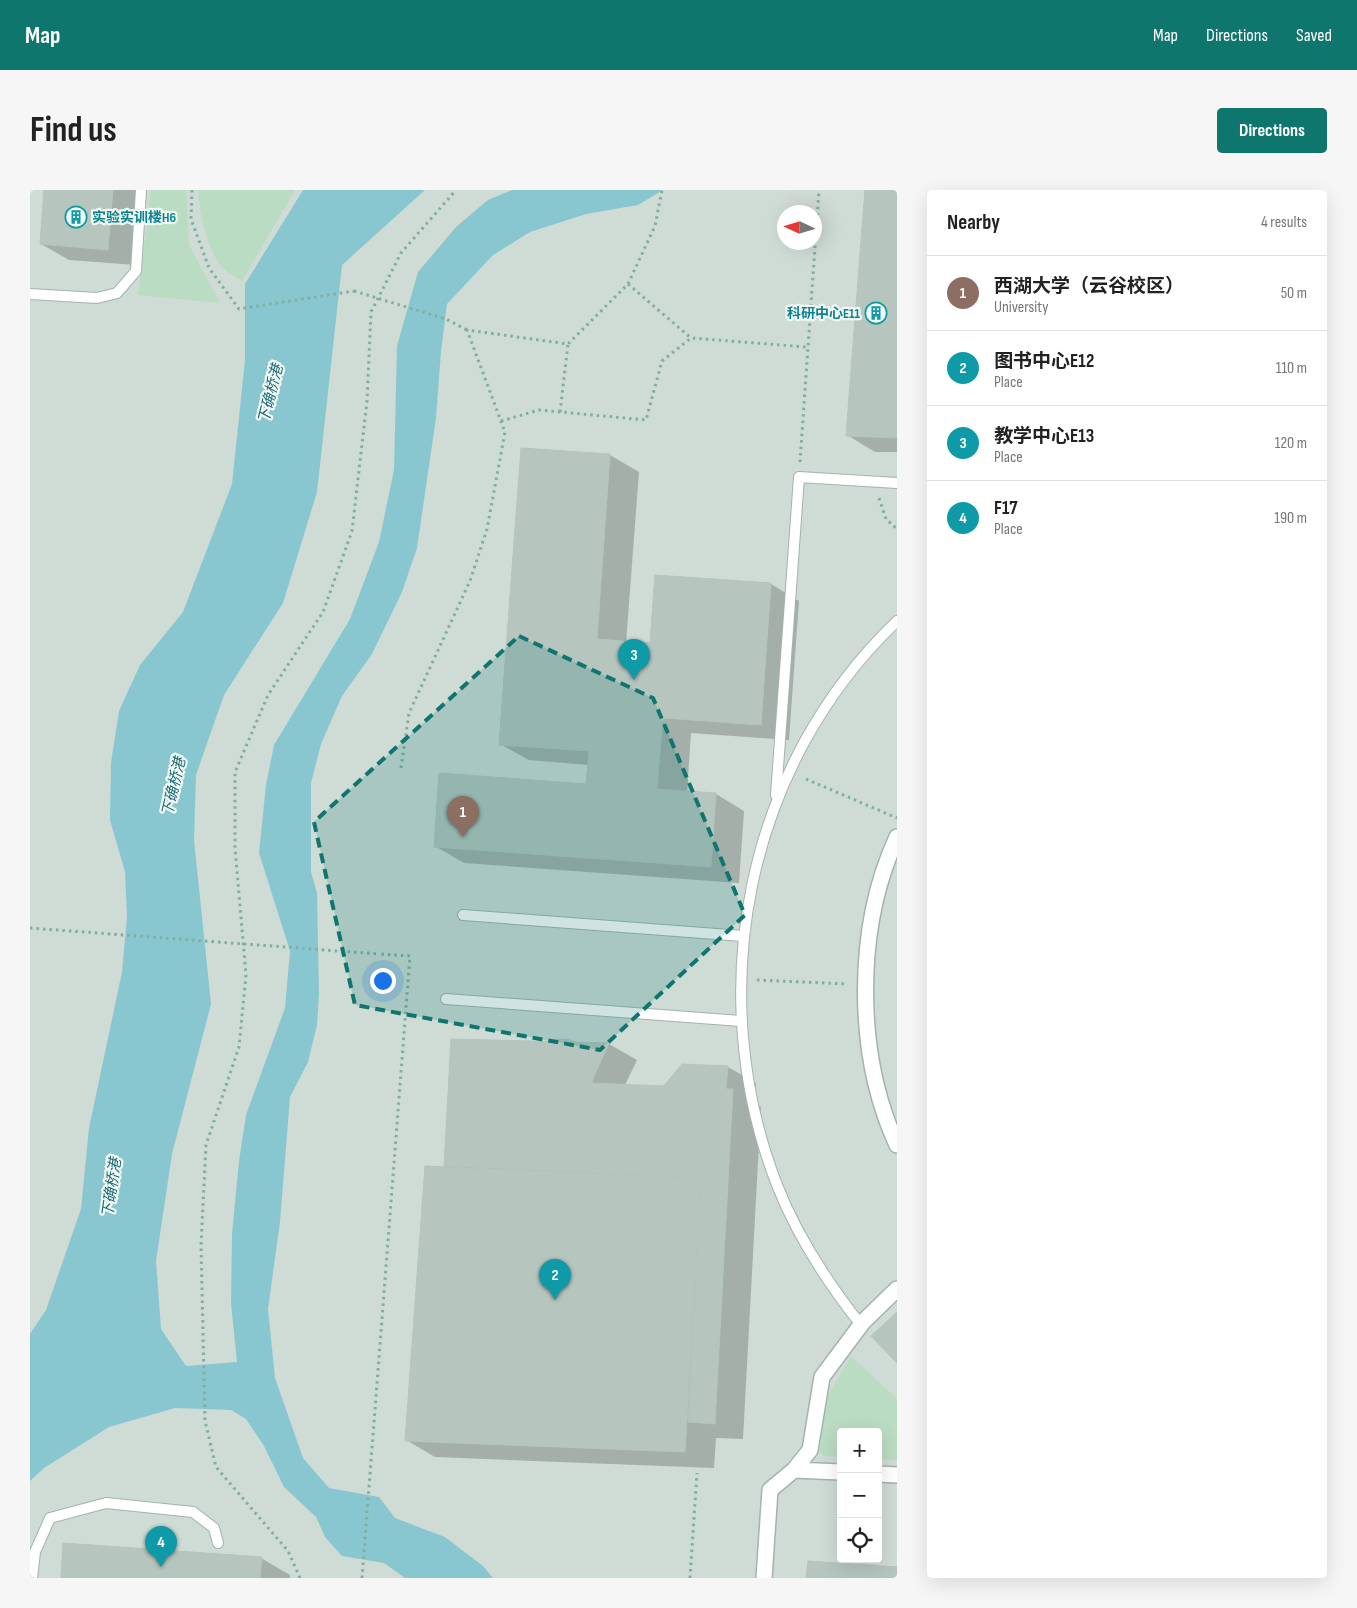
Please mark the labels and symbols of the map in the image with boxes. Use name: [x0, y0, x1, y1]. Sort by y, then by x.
building icon: 实验实训楼H6: [64, 205, 88, 229]
north arrow: [777, 205, 822, 250]
place label: 实验实训楼H6: [92, 209, 176, 226]
building icon: 科研中心E11: [864, 301, 888, 325]
place label: 科研中心E11: [787, 305, 861, 322]
water label: 下确桥港: [255, 361, 288, 425]
pin: 3: [618, 639, 650, 680]
water label: 下确桥港: [158, 754, 190, 818]
pin: 1: [447, 796, 479, 837]
your location: [370, 968, 396, 994]
water label: 下确桥港: [98, 1155, 126, 1219]
pin: 2: [539, 1259, 571, 1300]
pin: 4: [145, 1526, 177, 1567]

